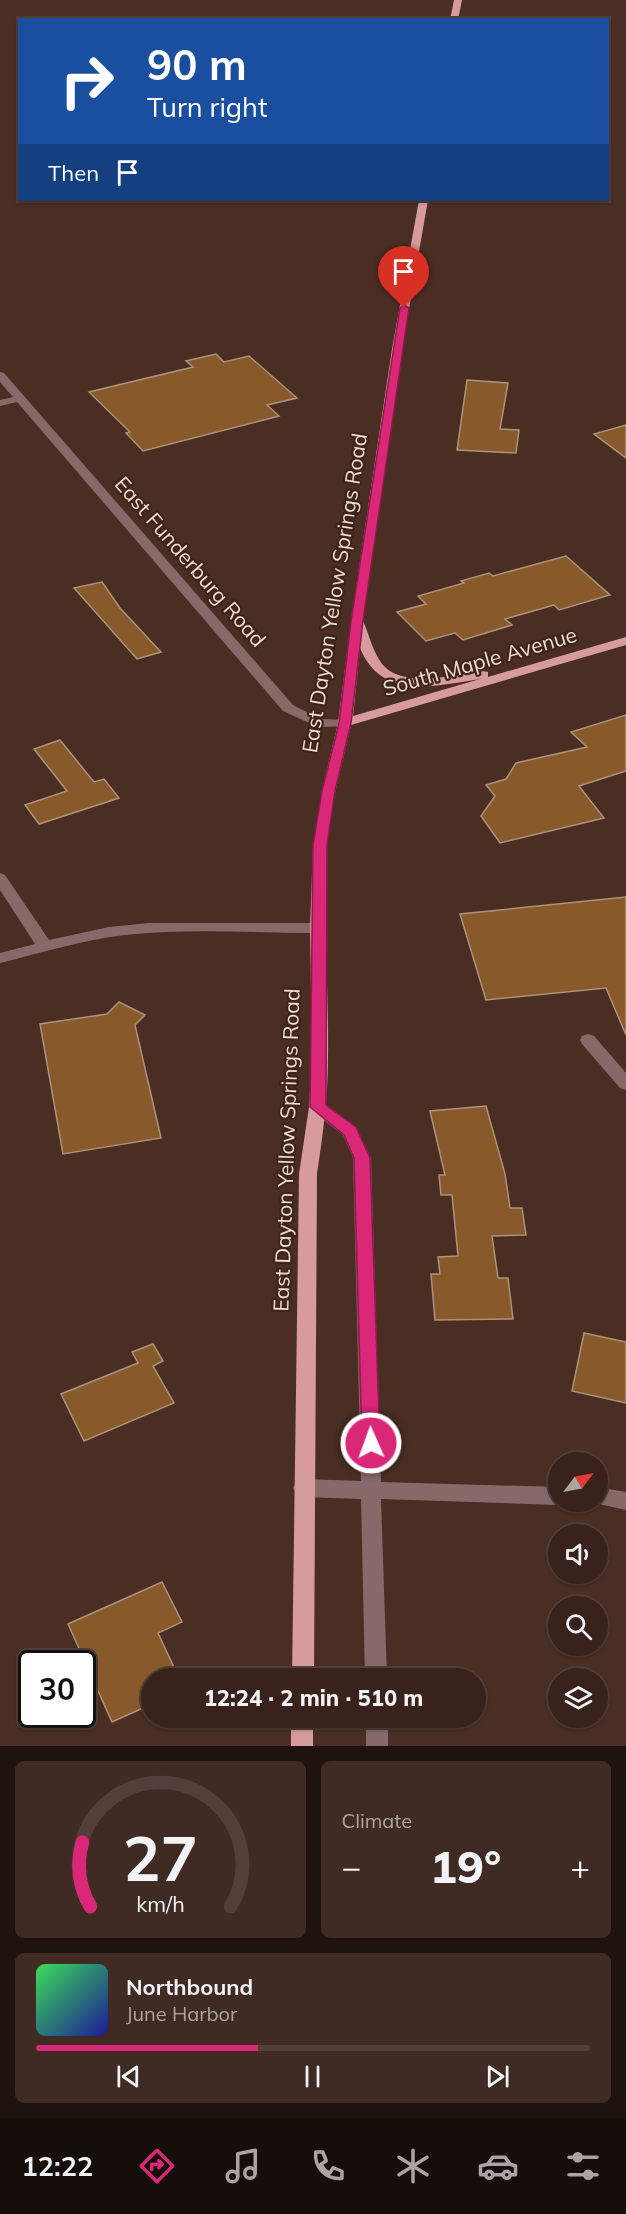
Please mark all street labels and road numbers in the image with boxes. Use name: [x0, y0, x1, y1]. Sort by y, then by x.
street label: East Dayton Yellow Springs Road: [296, 431, 372, 754]
street label: East Funderburg Road: [110, 471, 272, 652]
street label: South Maple Avenue: [380, 621, 580, 701]
street label: East Dayton Yellow Springs Road: [267, 988, 305, 1312]

